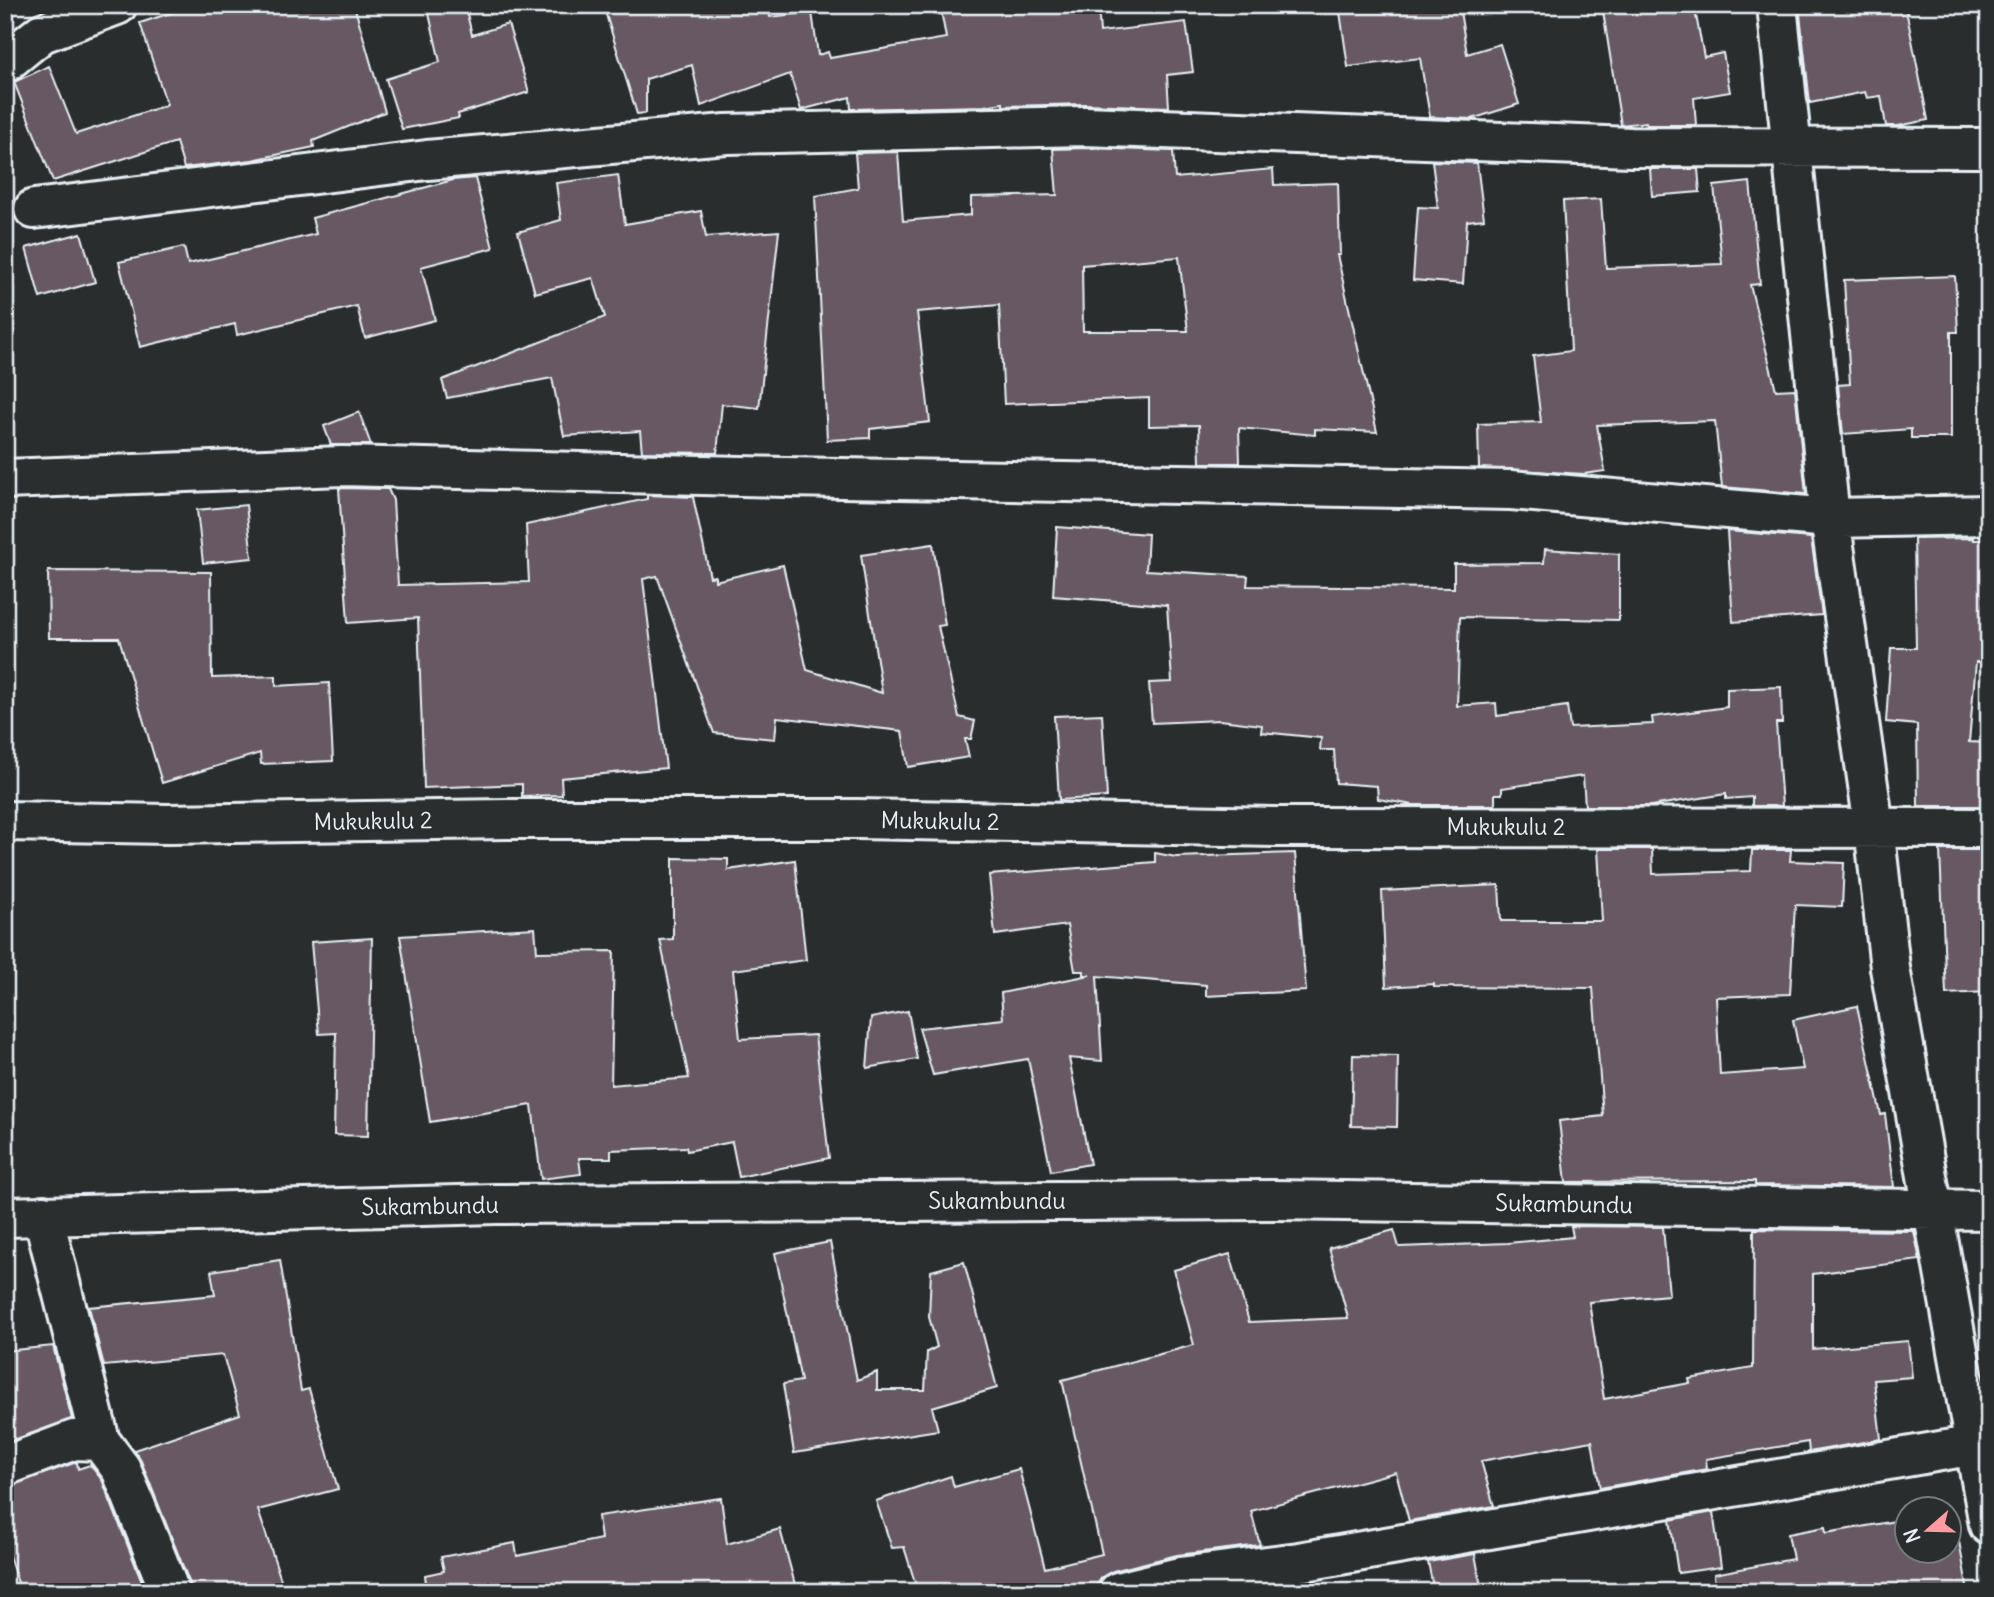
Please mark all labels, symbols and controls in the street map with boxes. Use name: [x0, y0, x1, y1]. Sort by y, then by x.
street label: Mukukulu 2: [313, 805, 433, 836]
street label: Mukukulu 2: [880, 805, 1000, 836]
street label: Mukukulu 2: [1447, 812, 1565, 841]
street label: Sukambundu: [928, 1186, 1066, 1215]
street label: Sukambundu: [1495, 1188, 1633, 1219]
street label: Sukambundu: [361, 1190, 499, 1221]
north arrow: [1892, 1496, 1962, 1566]
text: N: [1899, 1526, 1926, 1546]

